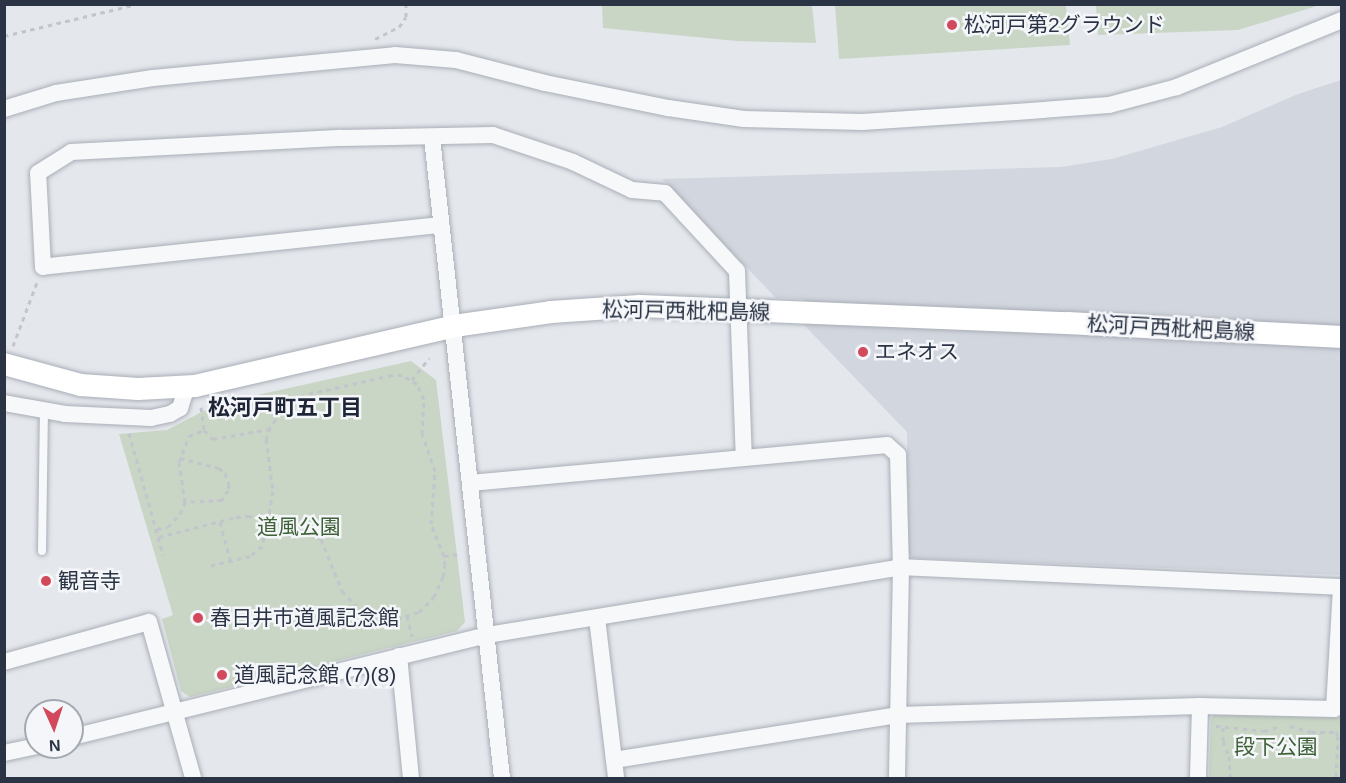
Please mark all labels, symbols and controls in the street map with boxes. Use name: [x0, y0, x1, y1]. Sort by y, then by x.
place label: 松河戸第2グラウンド: [964, 12, 1165, 38]
marker: 松河戸第2グラウンド: [945, 18, 959, 32]
street label: 松河戸西枇杷島線: [602, 297, 770, 325]
street label: 松河戸西枇杷島線: [1086, 311, 1256, 345]
place label: エネオス: [875, 339, 959, 365]
marker: エネオス: [856, 345, 870, 359]
district label: 松河戸町五丁目: [208, 395, 362, 421]
park label: 道風公園: [257, 514, 341, 540]
place label: 観音寺: [58, 568, 121, 594]
marker: 観音寺: [39, 574, 53, 588]
place label: 春日井市道風記念館: [210, 605, 399, 631]
marker: 春日井市道風記念館: [191, 611, 205, 625]
place label: 道風記念館 (7)(8): [234, 662, 396, 688]
marker: 道風記念館 (7)(8): [215, 668, 229, 682]
north arrow: [24, 699, 84, 759]
park label: 段下公園: [1234, 734, 1318, 760]
text: N: [49, 737, 61, 754]

